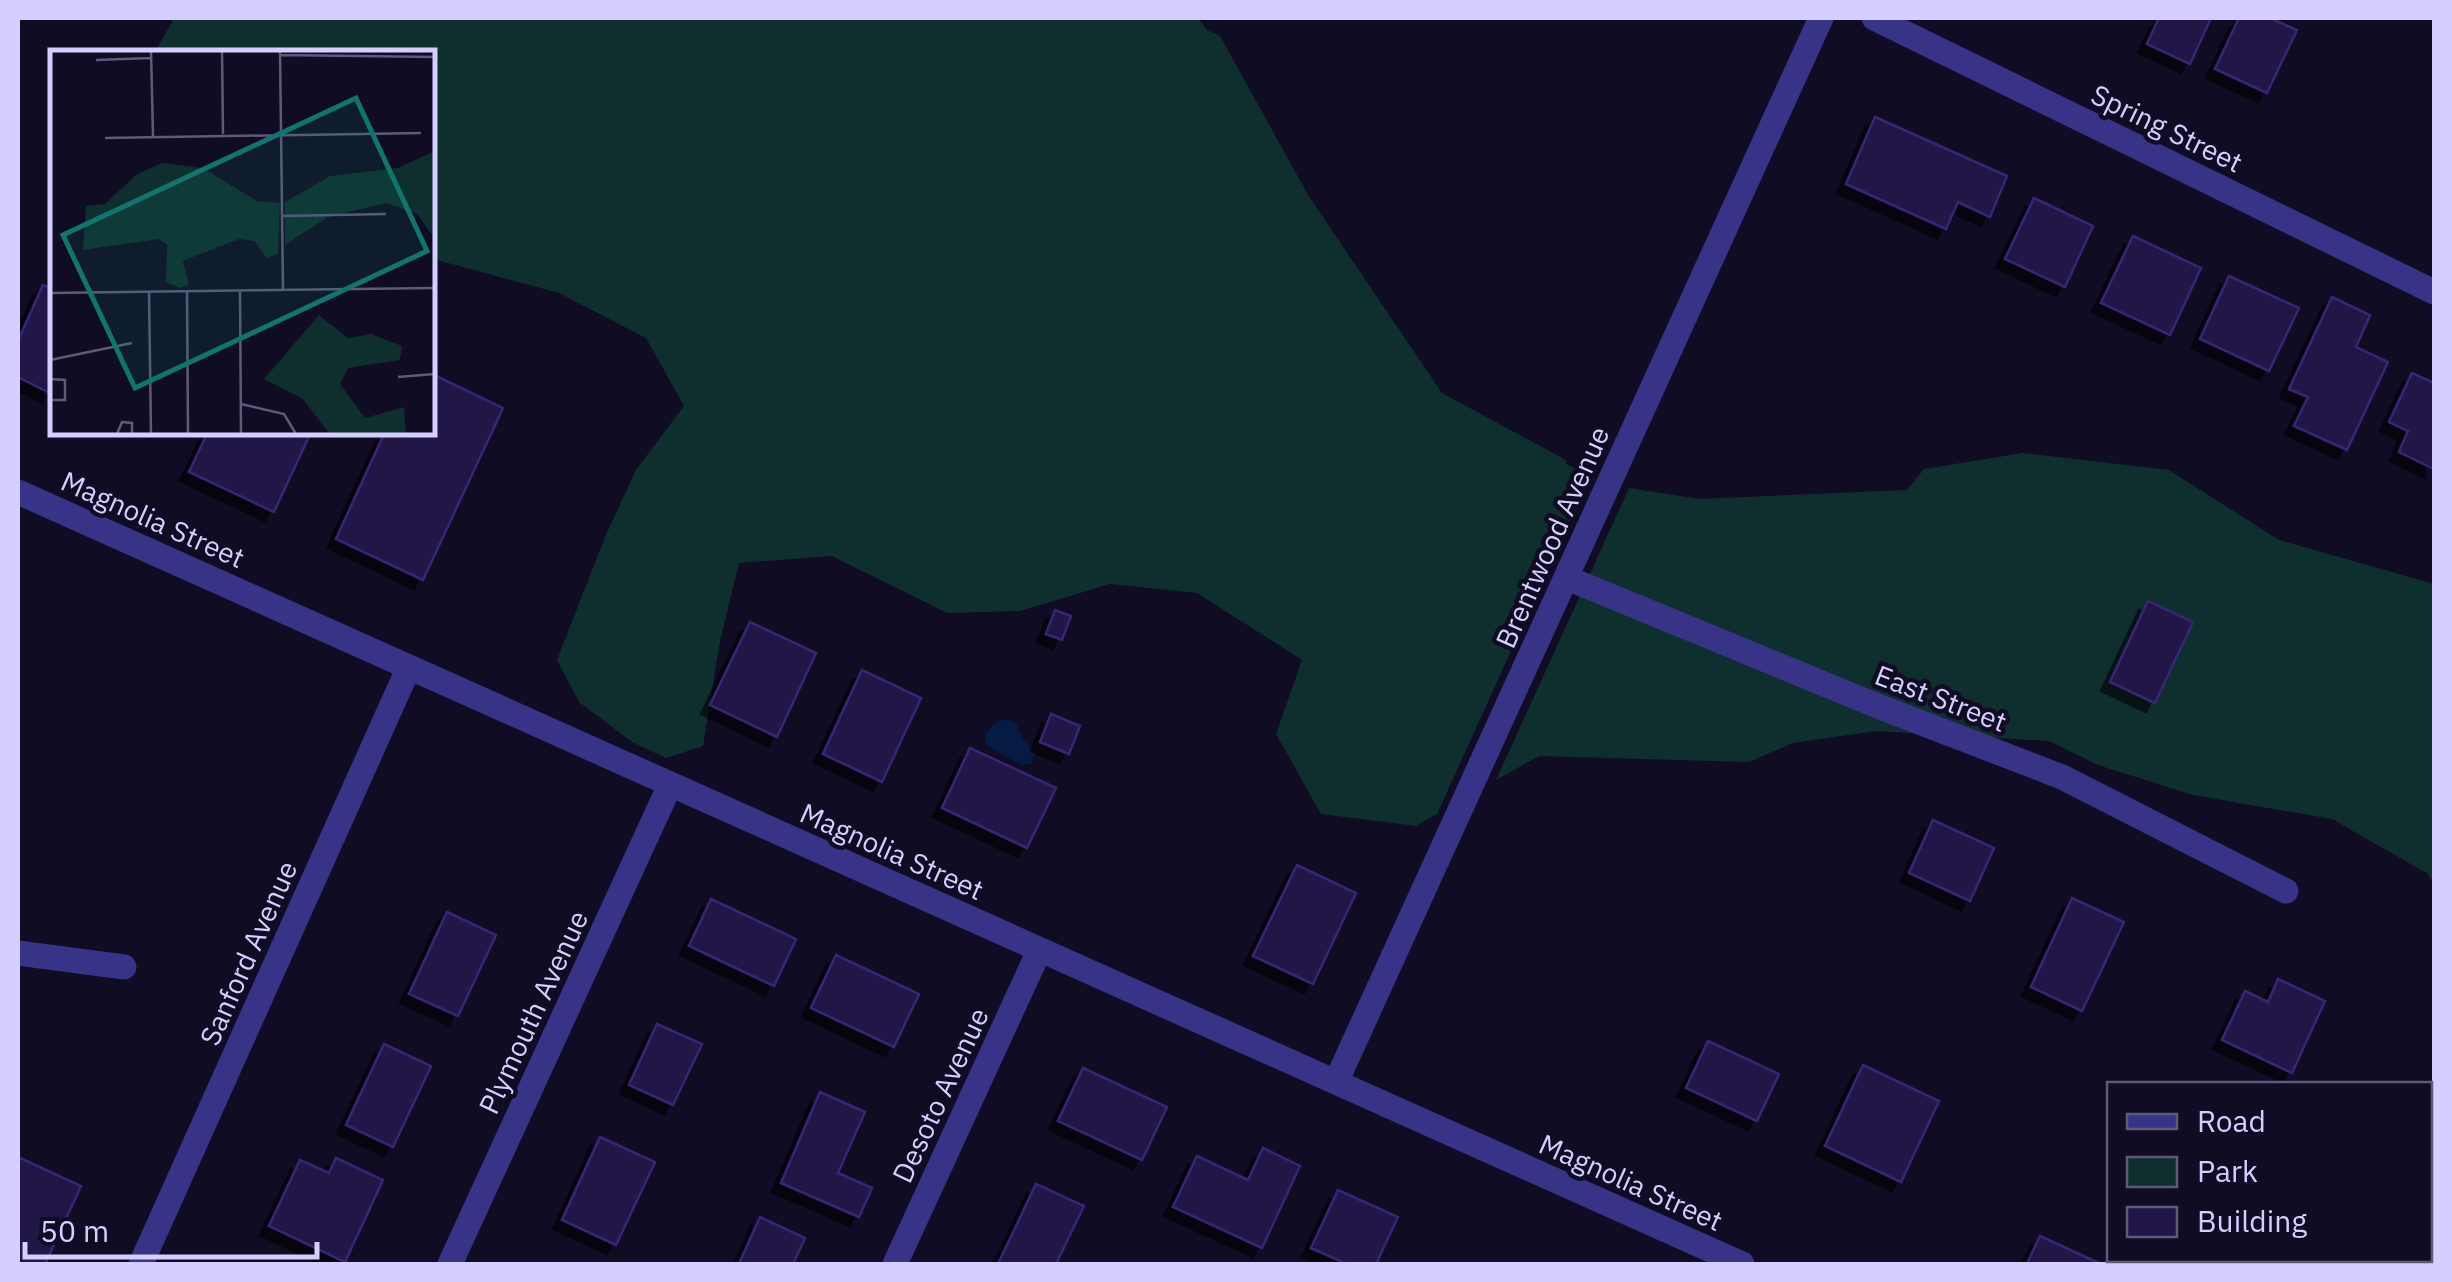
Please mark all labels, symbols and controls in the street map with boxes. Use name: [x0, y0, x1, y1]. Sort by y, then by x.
inset map: [50, 50, 435, 435]
street label: Spring Street: [2085, 75, 2249, 181]
street label: Brentwood Avenue: [1487, 420, 1617, 654]
street label: Magnolia Street: [55, 462, 251, 576]
street label: East Street: [1870, 656, 2012, 740]
street label: Magnolia Street: [794, 794, 990, 908]
street label: Sanford Avenue: [191, 855, 305, 1051]
street label: Plymouth Avenue: [470, 904, 596, 1120]
street label: Desoto Avenue: [883, 1002, 997, 1188]
legend: [2107, 1082, 2432, 1262]
text: Road: [2197, 1101, 2266, 1140]
street label: Magnolia Street: [1533, 1125, 1729, 1239]
text: Park: [2197, 1151, 2258, 1190]
scale bar: [25, 1197, 318, 1259]
text: Building: [2197, 1201, 2307, 1240]
text: 50 m: [40, 1211, 109, 1250]

